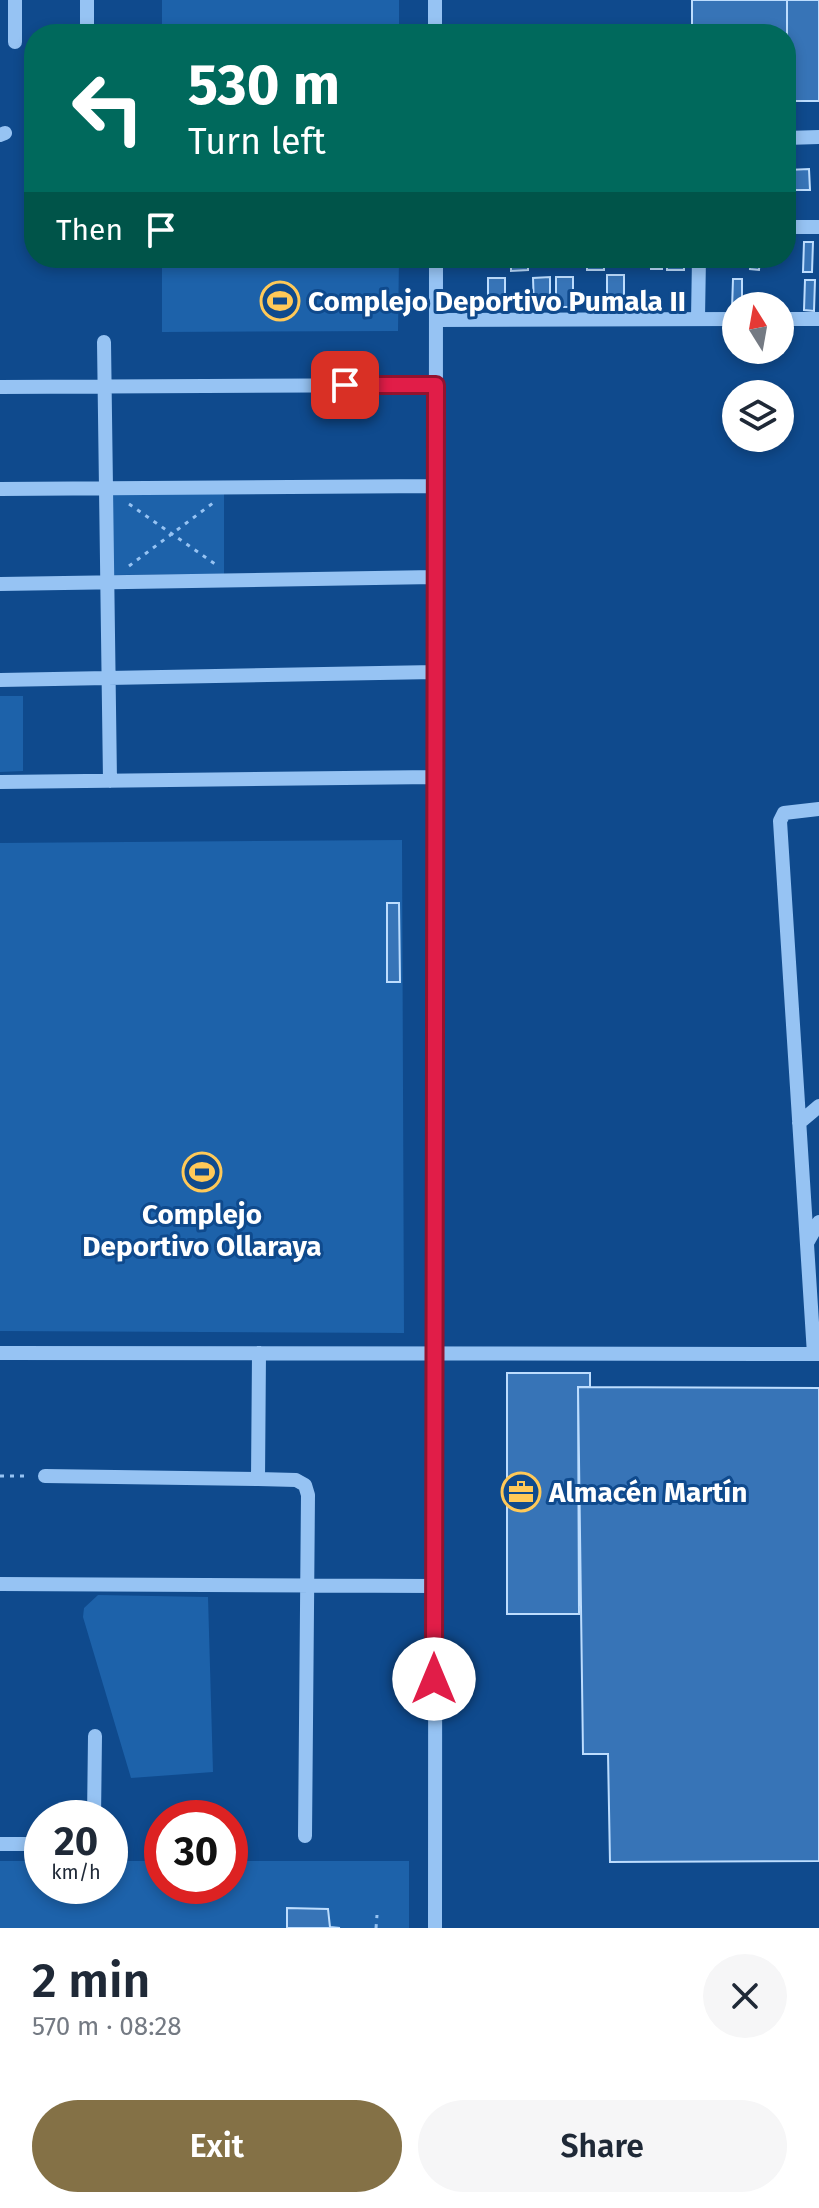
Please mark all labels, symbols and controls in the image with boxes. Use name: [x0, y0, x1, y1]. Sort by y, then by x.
text: 530 m: [188, 52, 340, 119]
icon: left: [56, 56, 160, 160]
text: Turn left: [188, 120, 326, 164]
icon: arrive: [139, 208, 183, 252]
text: Then: [56, 212, 123, 248]
sports icon: Complejo Deportivo Pumala II: [259, 280, 301, 322]
place label: Complejo Deportivo Pumala II: [308, 285, 686, 318]
north arrow: [722, 292, 794, 364]
map controls: [722, 292, 794, 452]
pin: [311, 351, 379, 419]
icon: arrive: [323, 363, 367, 407]
button: layers: [722, 380, 794, 452]
sports icon: Complejo Deportivo Ollaraya: [181, 1151, 223, 1193]
place label: Complejo Deportivo Ollaraya: [82, 1198, 322, 1263]
office icon: Almacén Martín: [500, 1471, 542, 1513]
place label: Almacén Martín: [548, 1476, 747, 1509]
position arrow: [392, 1637, 476, 1721]
speed limit sign: 30: [144, 1800, 248, 1904]
text: 20: [54, 1818, 98, 1866]
text: km/h: [51, 1860, 101, 1884]
text: 2 min: [32, 1952, 150, 2010]
button: close: [703, 1954, 787, 2038]
text: 570 m · 08:28: [32, 2011, 182, 2042]
button: Exit: [32, 2100, 402, 2192]
button: Share: [418, 2100, 787, 2192]

